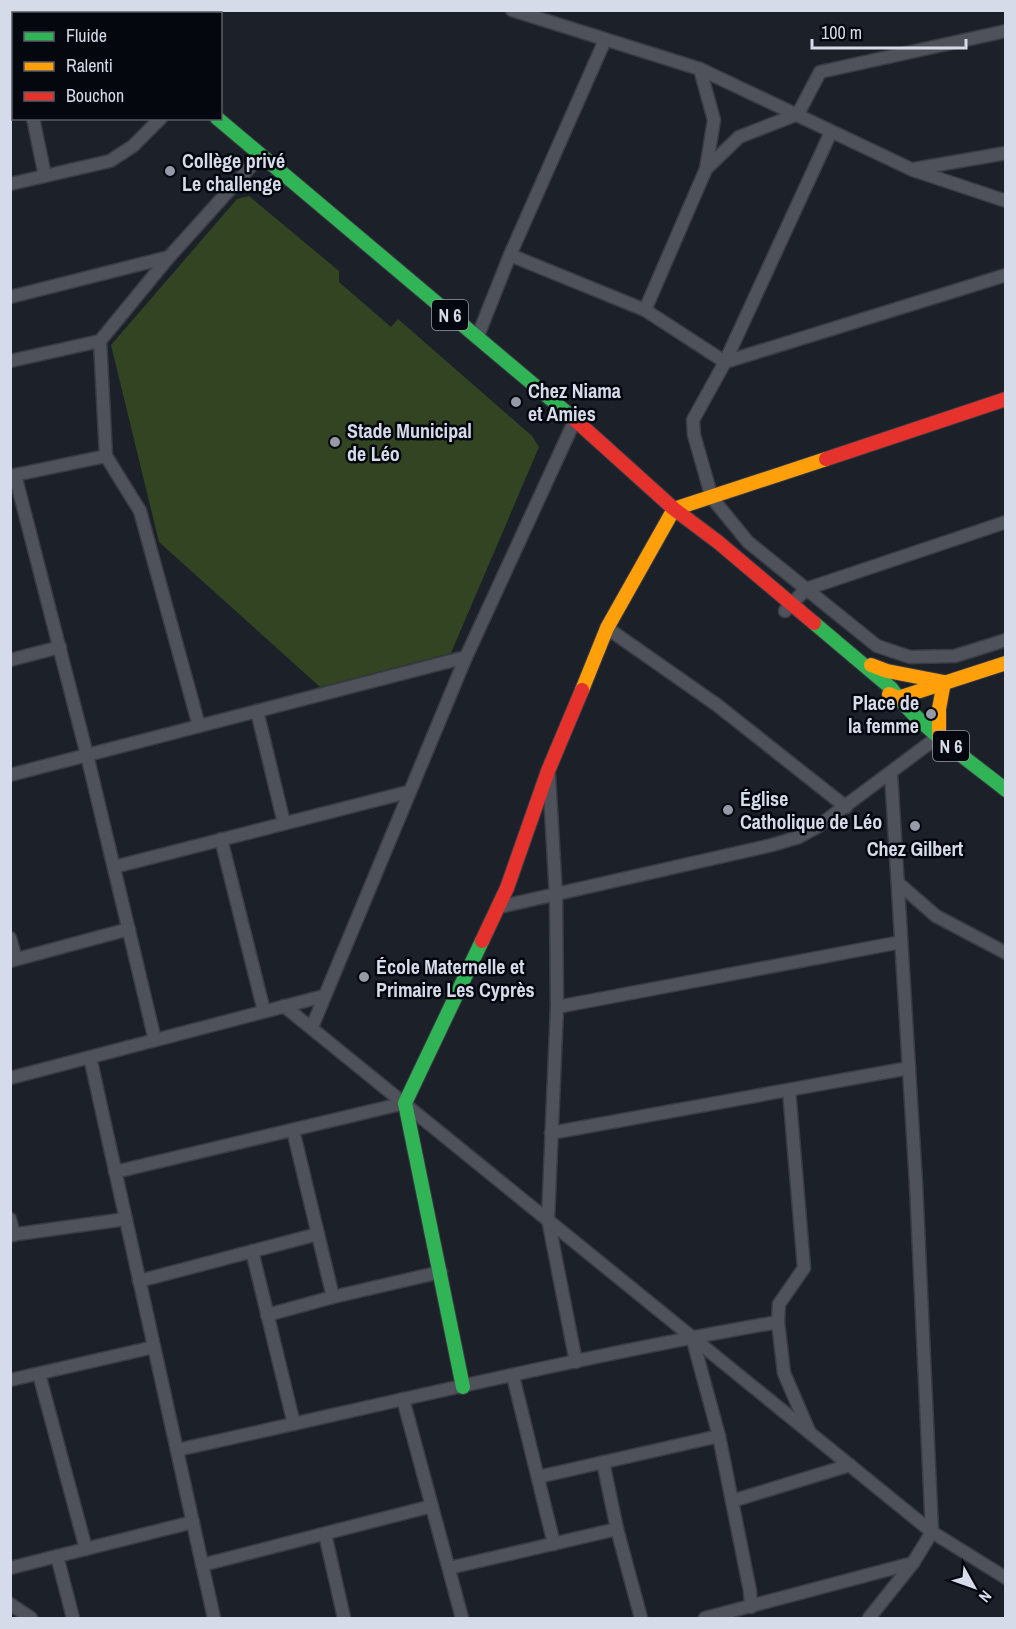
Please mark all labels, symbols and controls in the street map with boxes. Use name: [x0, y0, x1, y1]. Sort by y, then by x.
legend: [12, 12, 222, 120]
scale bar: [812, 12, 966, 50]
text: 100 m: [821, 20, 862, 45]
text: Fluide: [66, 23, 107, 48]
text: Ralenti: [66, 53, 113, 78]
text: Bouchon: [66, 83, 124, 108]
place label: Collège privé Le challenge: [182, 147, 285, 197]
marker: Collège privé Le challenge: [163, 164, 177, 178]
road number: N 6: [432, 300, 468, 330]
place label: Chez Niama et Amies: [528, 377, 621, 427]
marker: Chez Niama et Amies: [509, 395, 523, 409]
place label: Stade Municipal de Léo: [347, 417, 472, 467]
marker: Stade Municipal de Léo: [328, 435, 342, 449]
place label: Place de la femme: [848, 689, 919, 739]
marker: Place de la femme: [924, 707, 938, 721]
road number: N 6: [933, 731, 969, 761]
place label: Église Catholique de Léo: [740, 785, 882, 835]
marker: Église Catholique de Léo: [721, 803, 735, 817]
marker: Chez Gilbert: [908, 819, 922, 833]
place label: Chez Gilbert: [867, 835, 964, 862]
place label: École Maternelle et Primaire Les Cyprès: [376, 953, 535, 1003]
marker: École Maternelle et Primaire Les Cyprès: [357, 970, 371, 984]
north arrow: [944, 1557, 1004, 1617]
text: N: [974, 1586, 997, 1607]

